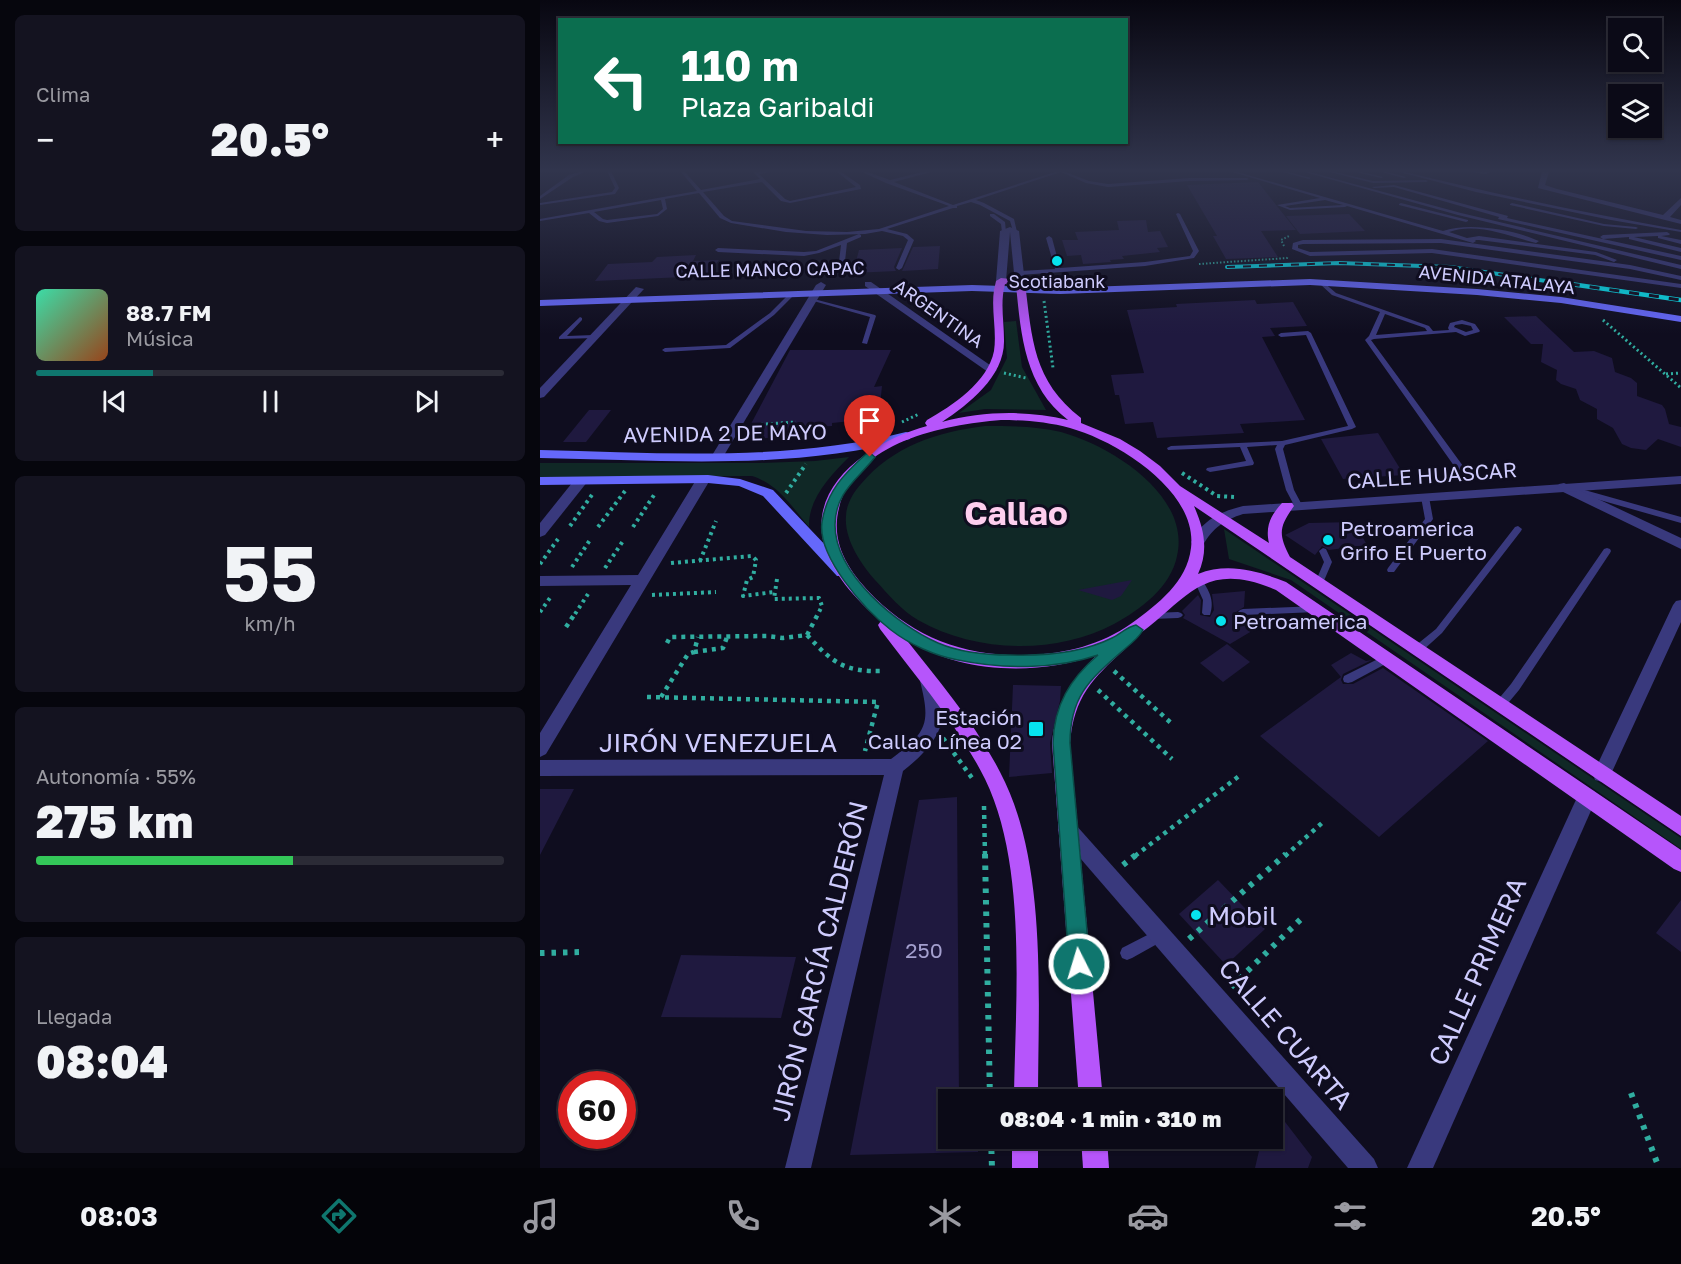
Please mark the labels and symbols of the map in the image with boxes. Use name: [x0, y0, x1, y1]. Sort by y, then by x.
marker: Scotiabank: [1050, 254, 1064, 268]
street label: CALLE MANCO CAPAC: [675, 256, 865, 282]
street label: AVENIDA ATALAYA: [1418, 260, 1576, 298]
place label: Scotiabank: [1009, 270, 1105, 292]
street label: ARGENTINA: [890, 274, 988, 352]
pin: [844, 395, 895, 457]
street label: AVENIDA 2 DE MAYO: [623, 418, 827, 448]
street label: CALLE HUASCAR: [1346, 456, 1518, 494]
district label: Callao: [964, 493, 1068, 532]
place label: Petroamerica Grifo El Puerto: [1340, 515, 1487, 565]
marker: Petroamerica Grifo El Puerto: [1321, 533, 1335, 547]
place label: Petroamerica: [1233, 608, 1367, 634]
marker: Petroamerica: [1214, 614, 1228, 628]
place label: Estación Callao Línea 02: [868, 704, 1022, 754]
marker: Estación Callao Línea 02: [1027, 720, 1045, 738]
street label: JIRÓN VENEZUELA: [599, 727, 837, 758]
street label: JIRÓN GARCÍA CALDERÓN: [764, 798, 874, 1124]
street label: CALLE PRIMERA: [1422, 872, 1532, 1070]
place label: Mobil: [1208, 900, 1277, 931]
marker: Mobil: [1189, 908, 1203, 922]
position arrow: [1047, 932, 1111, 996]
house number: 250: [905, 937, 943, 963]
street label: CALLE CUARTA: [1212, 953, 1360, 1115]
speed limit sign: 60: [558, 1071, 636, 1149]

